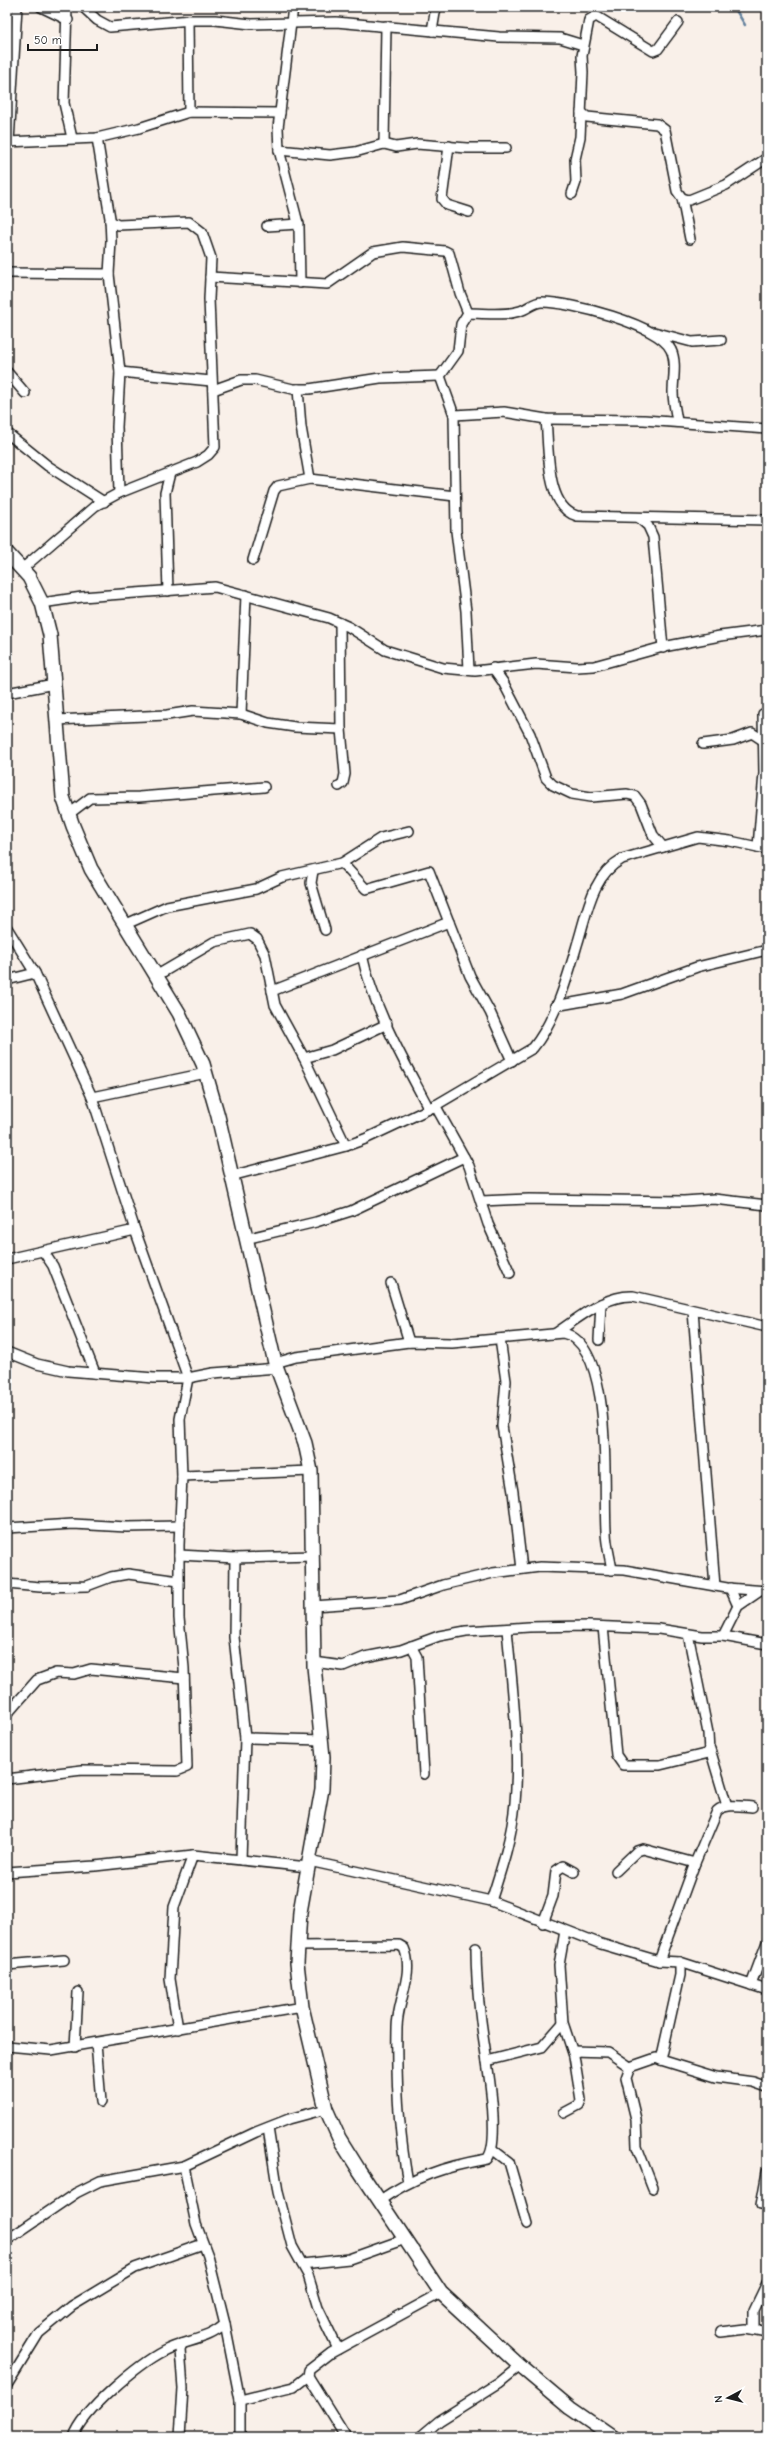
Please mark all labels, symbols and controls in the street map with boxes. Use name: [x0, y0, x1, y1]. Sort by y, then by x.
scale bar: [28, 26, 97, 52]
text: 50 m: [34, 33, 62, 47]
north arrow: [708, 2378, 748, 2418]
text: N: [712, 2395, 725, 2404]

